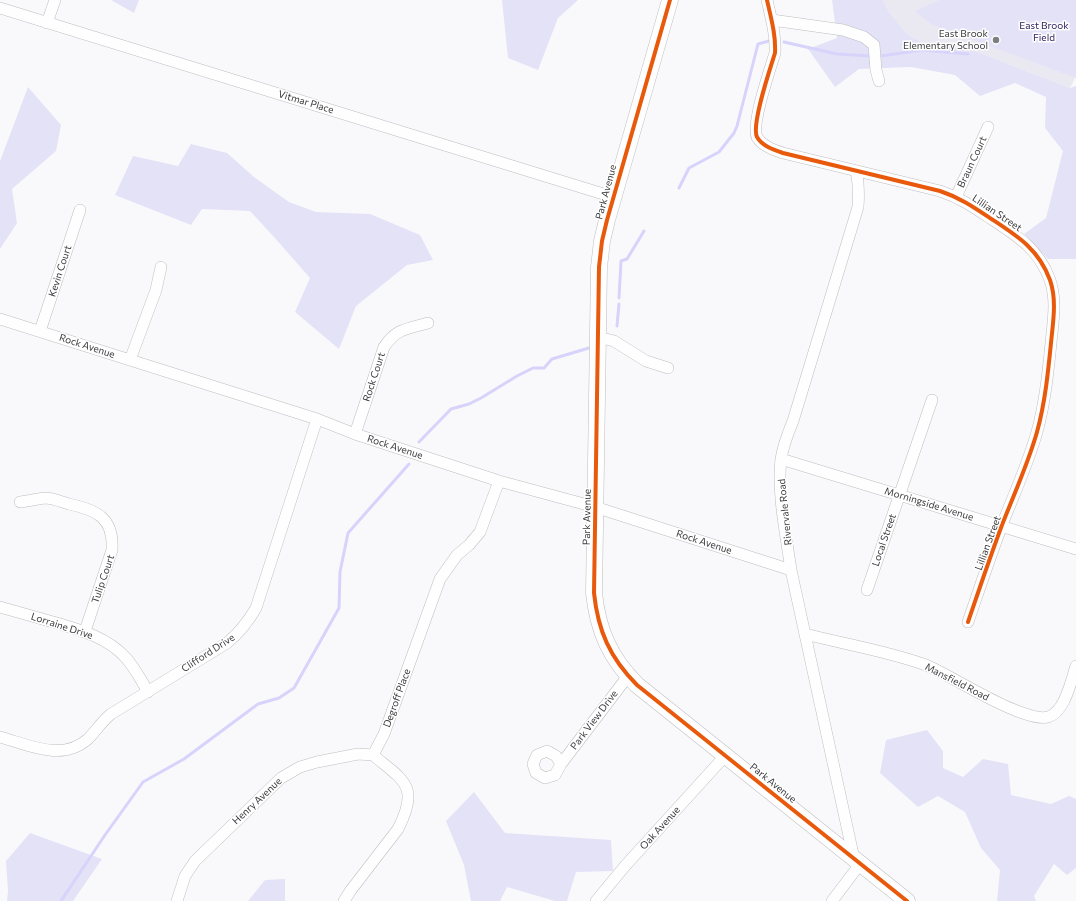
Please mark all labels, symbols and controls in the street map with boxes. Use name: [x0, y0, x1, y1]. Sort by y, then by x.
park label: East Brook Field: [1019, 20, 1069, 44]
place label: East Brook Elementary School: [903, 28, 988, 52]
marker: East Brook Elementary School: [991, 35, 1001, 45]
street label: Vitmar Place: [277, 88, 335, 116]
street label: Braun Court: [955, 134, 989, 190]
street label: Park Avenue: [593, 163, 619, 221]
street label: Lillian Street: [970, 192, 1024, 234]
street label: Kevin Court: [46, 244, 74, 298]
street label: Rock Avenue: [58, 331, 116, 361]
street label: Rock Court: [360, 351, 388, 403]
street label: Rock Avenue: [366, 432, 424, 462]
street label: Rivervale Road: [776, 478, 794, 546]
street label: Morningside Avenue: [883, 485, 975, 523]
street label: Park Avenue: [581, 489, 593, 545]
street label: Local Street: [869, 512, 899, 568]
street label: Lillian Street: [973, 514, 1003, 572]
street label: Rock Avenue: [675, 527, 733, 557]
street label: Tulip Court: [89, 553, 117, 605]
street label: Lorraine Drive: [29, 610, 95, 642]
street label: Clifford Drive: [179, 631, 237, 675]
street label: Mansfield Road: [923, 661, 991, 703]
street label: Degroff Place: [381, 667, 413, 729]
street label: Park View Drive: [568, 688, 620, 752]
street label: Park Avenue: [747, 761, 799, 805]
street label: Henry Avenue: [230, 775, 284, 827]
street label: Oak Avenue: [637, 804, 683, 852]

